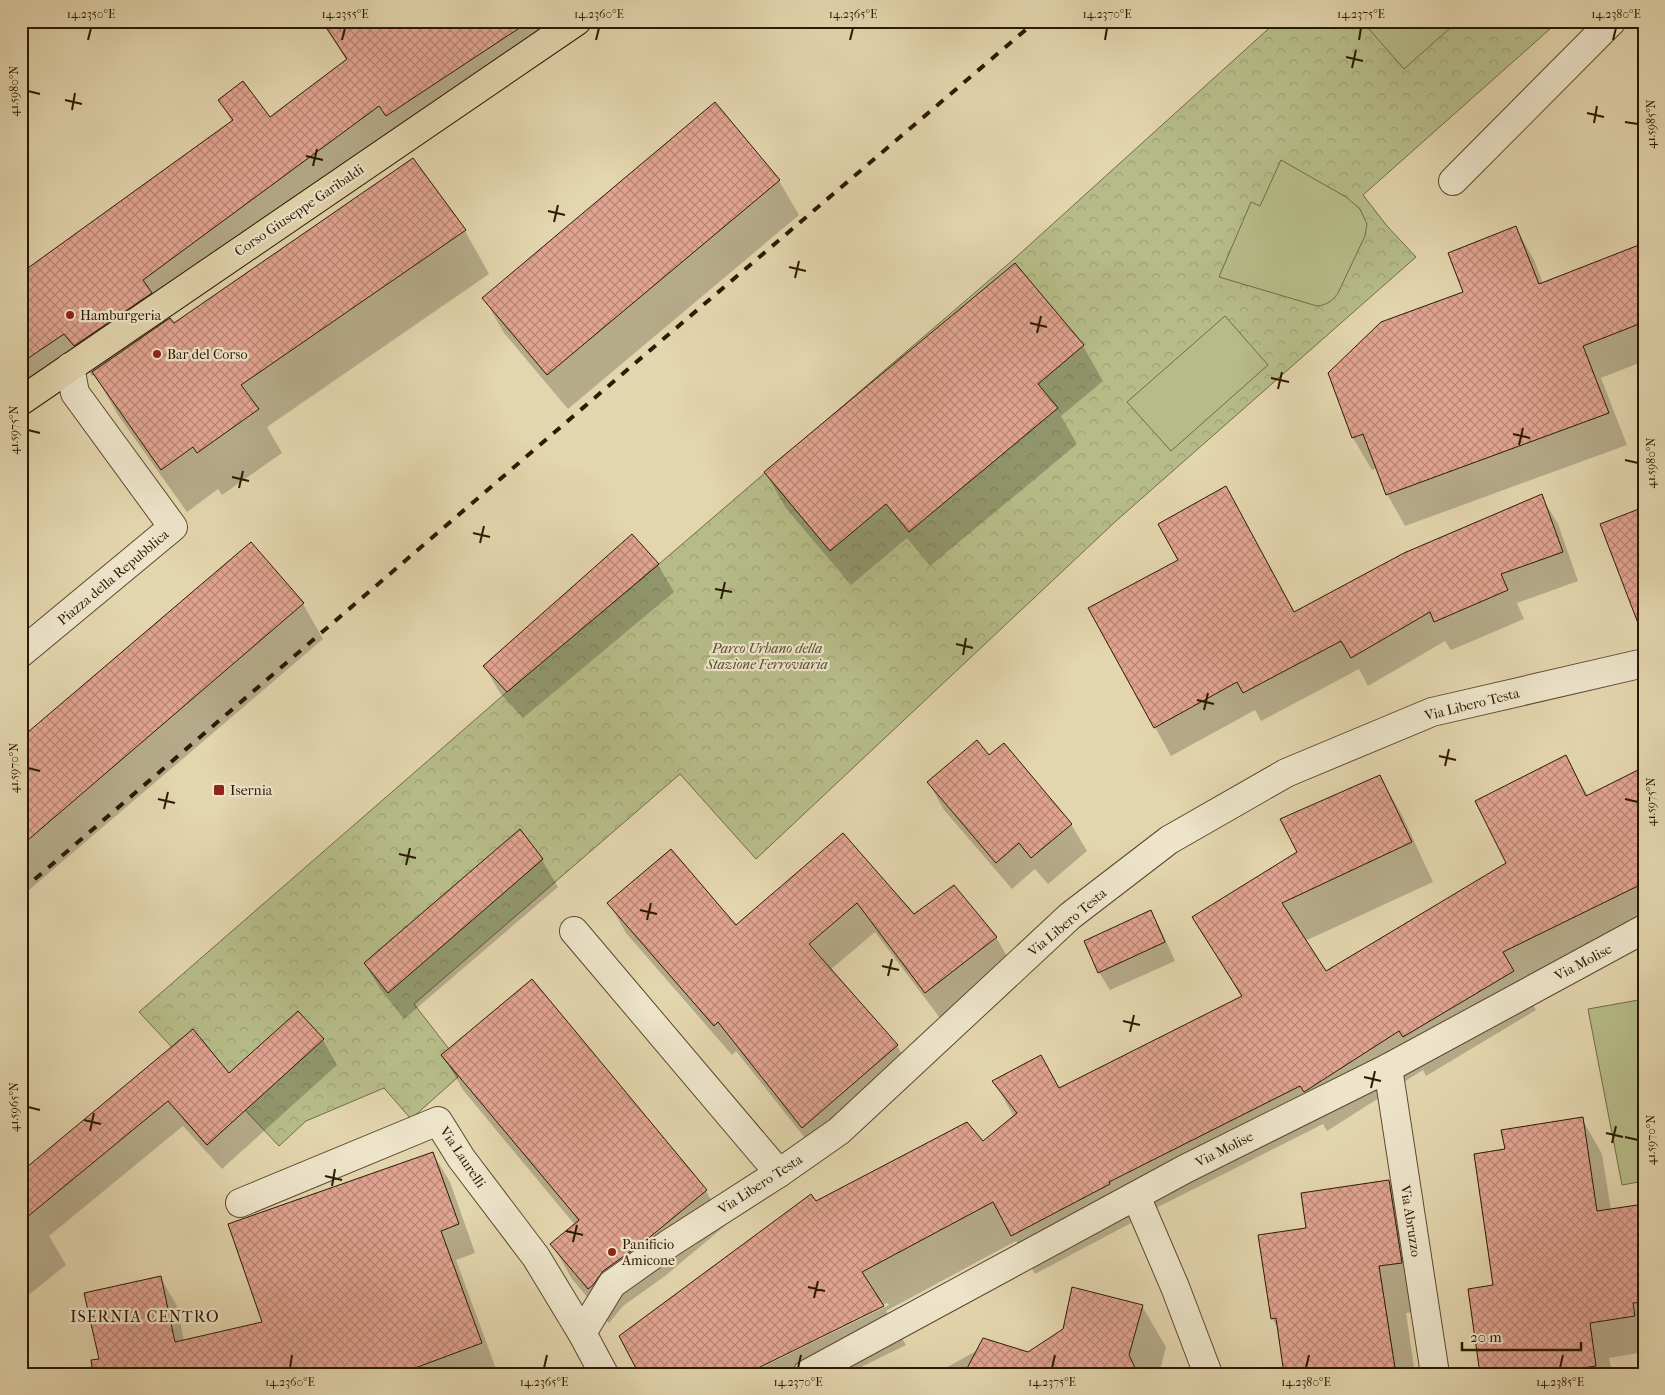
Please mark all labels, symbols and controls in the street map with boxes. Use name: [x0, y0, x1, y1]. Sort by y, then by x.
text: 14.2350°E: [67, 7, 115, 21]
text: 14.2355°E: [321, 7, 369, 21]
text: 14.2360°E: [574, 7, 624, 21]
text: 14.2365°E: [829, 7, 877, 21]
text: 14.2370°E: [1082, 7, 1132, 21]
text: 14.2375°E: [1337, 7, 1385, 21]
text: 14.2380°E: [1591, 7, 1641, 21]
text: 41.5980°N: [7, 66, 21, 116]
text: 41.5985°N: [1644, 99, 1658, 149]
street label: Corso Giuseppe Garibaldi: [231, 161, 367, 260]
place label: Hamburgeria: [80, 307, 162, 324]
marker: Hamburgeria: [64, 309, 76, 321]
place label: Bar del Corso: [167, 346, 248, 363]
marker: Bar del Corso: [151, 348, 163, 360]
text: 41.5975°N: [7, 405, 21, 455]
text: 41.5980°N: [1644, 438, 1658, 488]
street label: Piazza della Repubblica: [54, 526, 173, 629]
park label: Parco Urbano della Stazione Ferroviaria: [705, 640, 828, 673]
street label: Via Libero Testa: [1422, 684, 1522, 725]
text: 41.5970°N: [7, 743, 21, 793]
text: 41.5975°N: [1644, 777, 1658, 827]
place label: Isernia: [230, 782, 273, 799]
marker: Isernia: [212, 783, 226, 797]
street label: Via Libero Testa: [1024, 884, 1110, 961]
street label: Via Molise: [1551, 940, 1615, 985]
text: 41.5965°N: [7, 1082, 21, 1132]
text: 41.5970°N: [1644, 1115, 1658, 1165]
street label: Via Laurelli: [435, 1123, 489, 1191]
street label: Via Molise: [1192, 1128, 1256, 1172]
street label: Via Libero Testa: [714, 1151, 806, 1219]
street label: Via Abruzzo: [1396, 1183, 1425, 1258]
place label: Panificio Amicone: [621, 1236, 675, 1269]
marker: Panificio Amicone: [606, 1246, 618, 1258]
district label: ISERNIA CENTRO: [70, 1307, 220, 1326]
scale bar: [1462, 1320, 1581, 1352]
text: 20 m: [1470, 1328, 1502, 1346]
text: 14.2360°E: [265, 1375, 315, 1389]
text: 14.2365°E: [520, 1375, 568, 1389]
text: 14.2370°E: [773, 1375, 823, 1389]
text: 14.2375°E: [1028, 1375, 1076, 1389]
text: 14.2380°E: [1281, 1375, 1331, 1389]
text: 14.2385°E: [1536, 1375, 1584, 1389]

